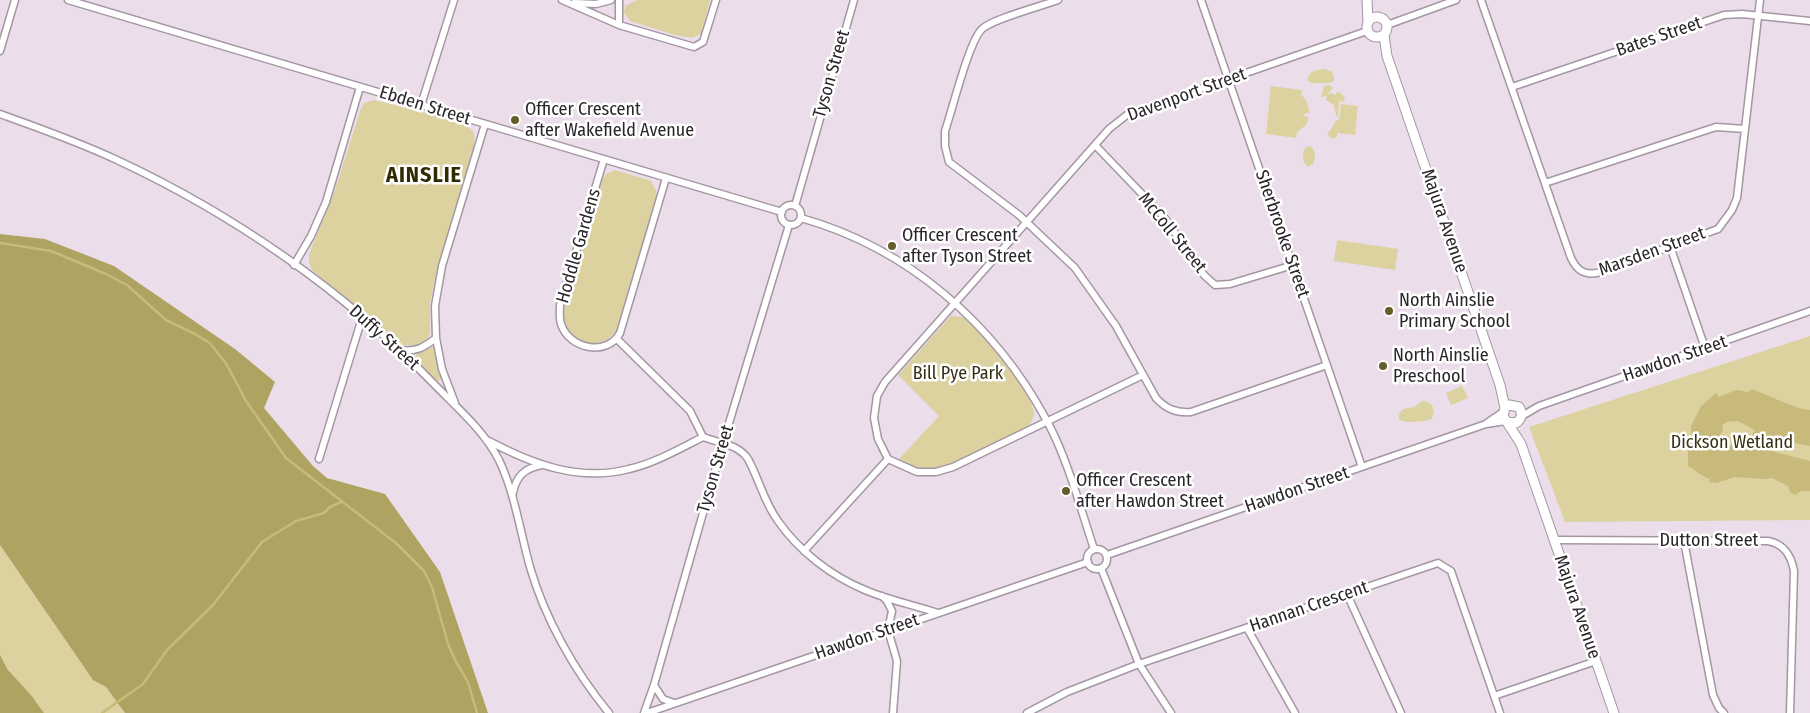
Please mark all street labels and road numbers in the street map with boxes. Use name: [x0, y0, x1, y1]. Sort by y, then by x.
street label: Bates Street: [1613, 12, 1705, 62]
street label: Tyson Street: [809, 27, 855, 121]
street label: Davenport Street: [1125, 64, 1249, 126]
street label: Ebden Street: [377, 82, 473, 130]
street label: Majura Avenue: [1416, 166, 1472, 276]
street label: Sherbrooke Street: [1250, 167, 1314, 301]
street label: Hoddle Gardens: [552, 186, 606, 306]
street label: McColl Street: [1133, 189, 1211, 277]
street label: Marsden Street: [1596, 223, 1708, 281]
street label: Duffy Street: [344, 301, 424, 375]
street label: Hawdon Street: [1620, 331, 1730, 387]
street label: Tyson Street: [693, 422, 739, 516]
street label: Hawdon Street: [1242, 462, 1352, 518]
street label: Dutton Street: [1660, 530, 1758, 552]
street label: Majura Avenue: [1549, 552, 1605, 662]
street label: Hannan Crescent: [1247, 577, 1371, 637]
street label: Hawdon Street: [812, 609, 922, 665]

